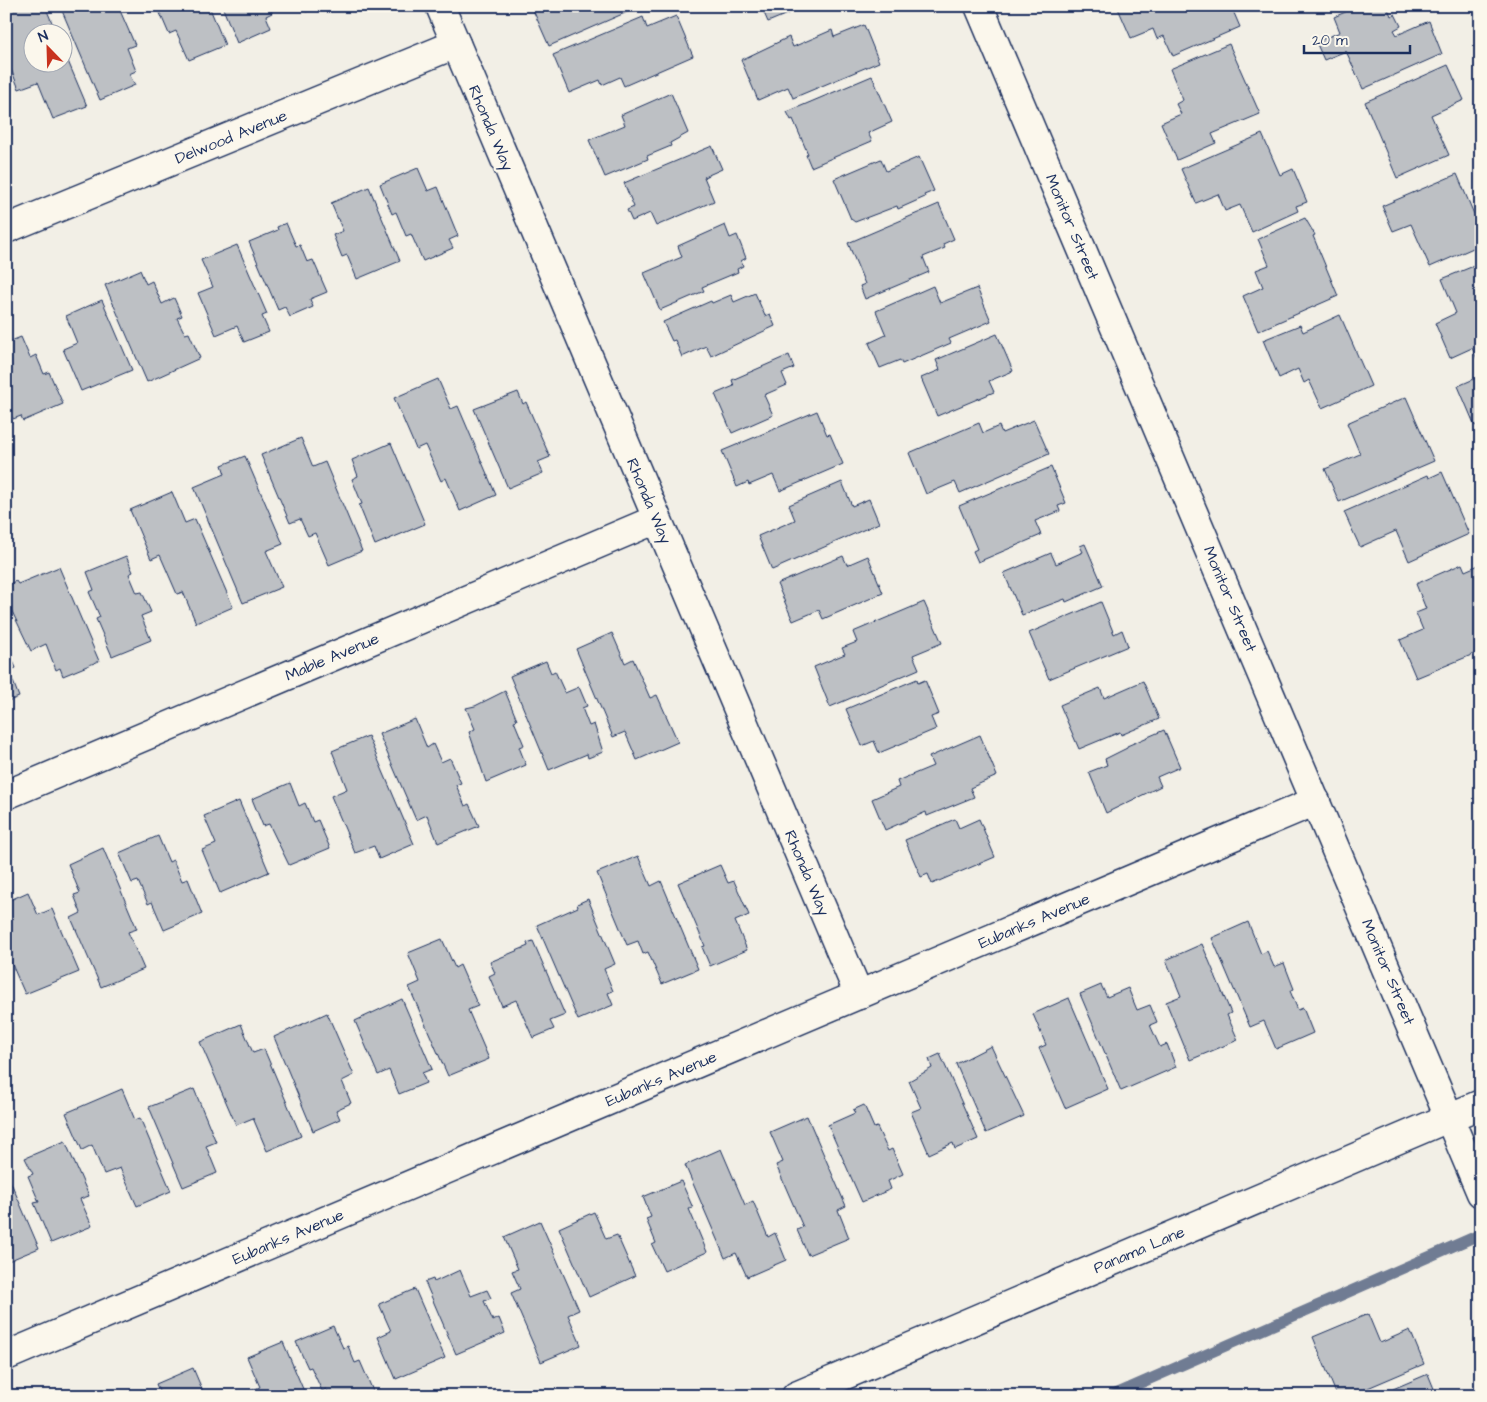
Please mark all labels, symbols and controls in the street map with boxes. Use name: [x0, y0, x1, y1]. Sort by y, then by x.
north arrow: [22, 22, 72, 72]
scale bar: [1304, 22, 1411, 54]
text: N: [35, 26, 51, 48]
text: 20 m: [1312, 30, 1348, 51]
street label: Rhonda Way: [462, 82, 519, 175]
street label: Delwood Avenue: [172, 104, 291, 170]
street label: Monitor Street: [1040, 171, 1104, 284]
street label: Rhonda Way: [620, 455, 677, 548]
street label: Monitor Street: [1198, 543, 1262, 656]
street label: Mable Avenue: [282, 627, 383, 687]
street label: Rhonda Way: [778, 827, 835, 920]
street label: Eubanks Avenue: [975, 887, 1093, 954]
street label: Monitor Street: [1356, 916, 1420, 1029]
street label: Eubanks Avenue: [602, 1045, 720, 1112]
street label: Eubanks Avenue: [229, 1203, 347, 1270]
street label: Panama Lane: [1090, 1221, 1188, 1279]

